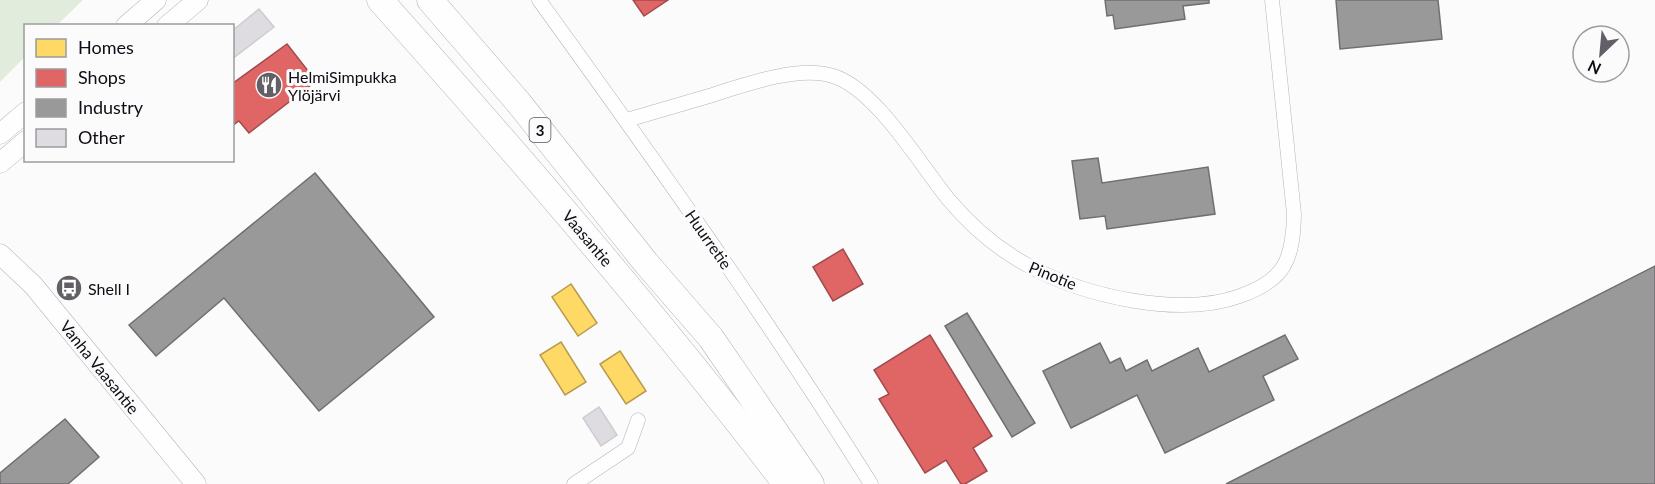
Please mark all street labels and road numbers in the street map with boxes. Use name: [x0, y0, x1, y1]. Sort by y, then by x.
road number: 3: [530, 118, 550, 142]
street label: Vaasantie: [559, 206, 617, 270]
street label: Huurretie: [682, 206, 736, 272]
street label: Pinotie: [1026, 257, 1080, 293]
street label: Vanha Vaasantie: [57, 317, 143, 417]

